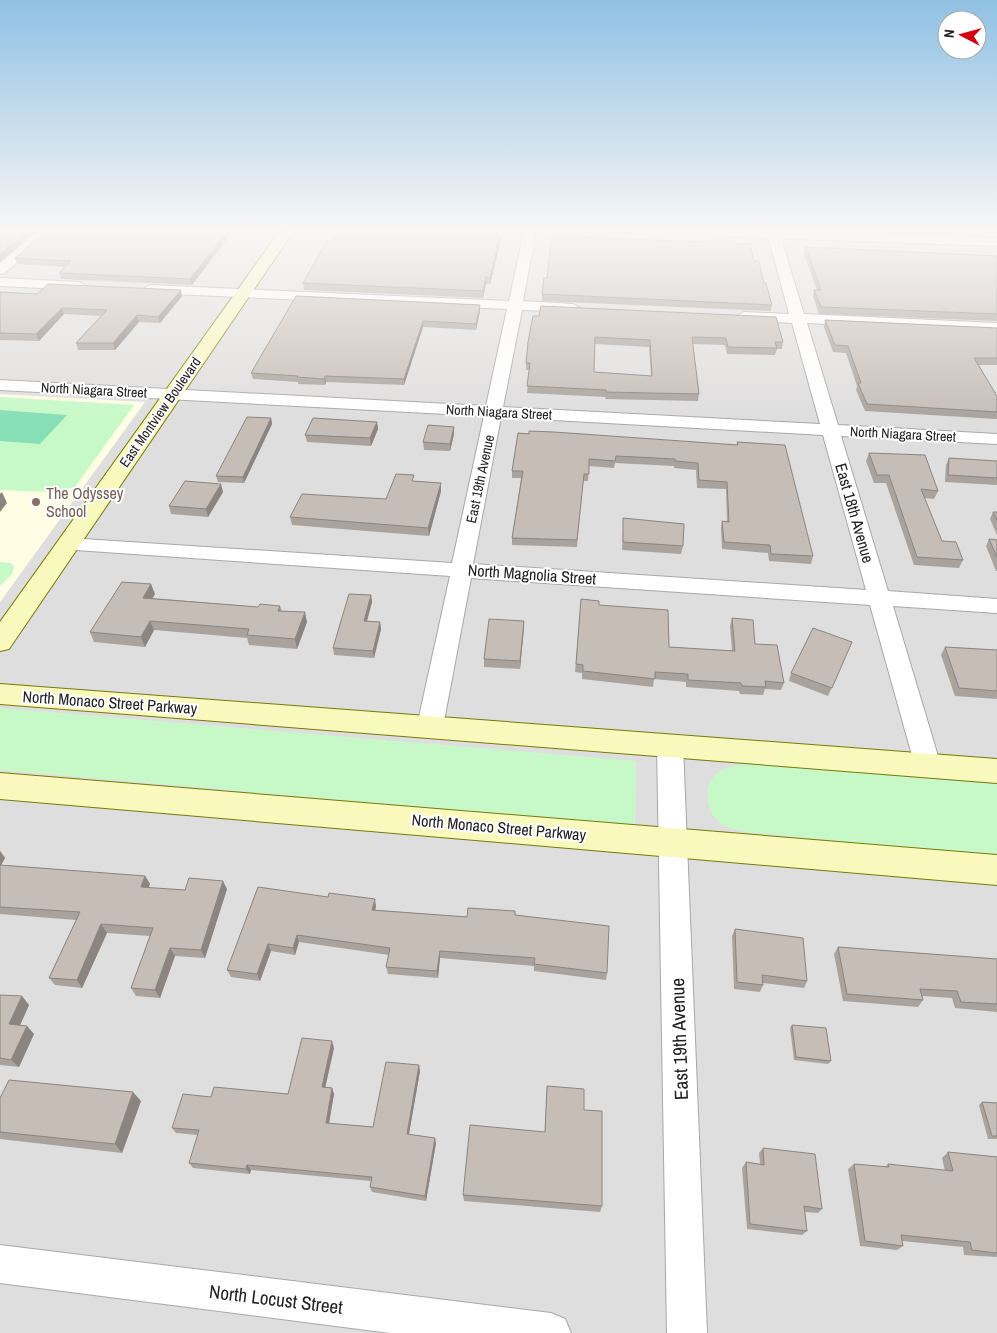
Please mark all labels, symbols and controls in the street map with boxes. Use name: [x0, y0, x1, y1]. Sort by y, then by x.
north arrow: [937, 10, 987, 60]
text: N: [940, 29, 958, 39]
street label: East Montview Boulevard: [115, 354, 205, 470]
street label: North Niagara Street: [41, 378, 147, 402]
street label: North Niagara Street: [446, 400, 552, 424]
street label: North Niagara Street: [850, 422, 956, 446]
street label: East 19th Avenue: [462, 433, 498, 525]
street label: East 18th Avenue: [830, 461, 880, 565]
place label: The Odyssey School: [46, 482, 124, 522]
marker: The Odyssey School: [30, 496, 42, 508]
street label: North Magnolia Street: [467, 559, 597, 589]
street label: North Monaco Street Parkway: [22, 685, 198, 719]
street label: North Monaco Street Parkway: [411, 808, 588, 846]
street label: East 19th Avenue: [664, 978, 694, 1100]
street label: North Locust Street: [208, 1278, 345, 1320]

